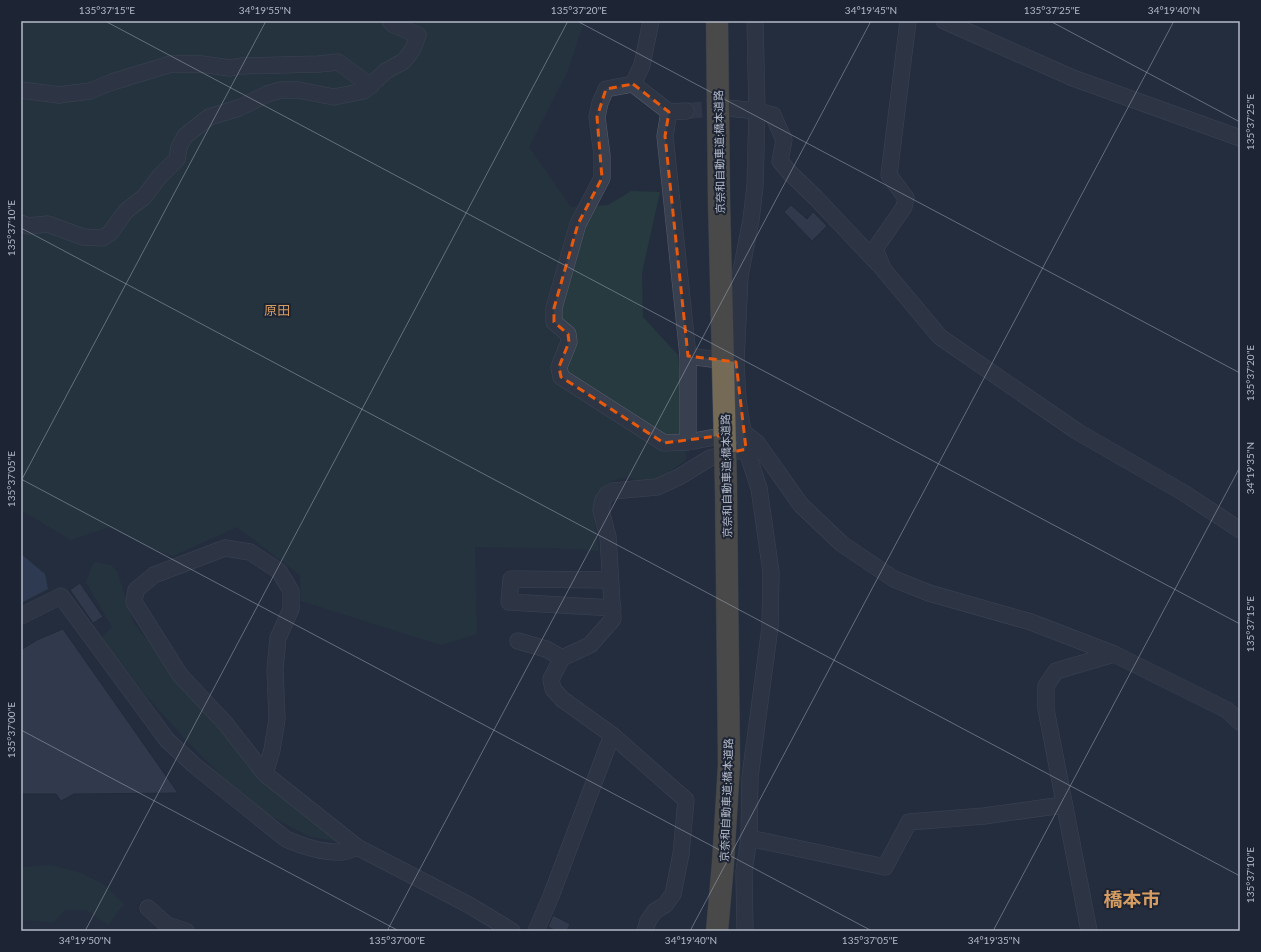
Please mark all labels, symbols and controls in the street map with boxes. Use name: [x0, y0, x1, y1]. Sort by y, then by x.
text: 135°37'15"E: [79, 4, 135, 16]
text: 34°19'55"N: [239, 4, 291, 16]
text: 135°37'20"E: [551, 4, 607, 16]
text: 34°19'45"N: [845, 4, 897, 16]
text: 135°37'25"E: [1024, 4, 1080, 16]
text: 34°19'40"N: [1148, 4, 1200, 16]
street label: 京奈和自動車道;橋本道路: [711, 90, 727, 214]
text: 135°37'25"E: [1244, 94, 1256, 150]
text: 135°37'10"E: [5, 200, 17, 256]
district label: 原田: [264, 302, 290, 318]
text: 135°37'20"E: [1244, 345, 1256, 401]
street label: 京奈和自動車道;橋本道路: [718, 414, 734, 538]
text: 34°19'35"N: [1244, 442, 1256, 494]
text: 135°37'05"E: [5, 451, 17, 507]
text: 135°37'15"E: [1244, 596, 1256, 652]
text: 135°37'00"E: [5, 702, 17, 758]
street label: 京奈和自動車道;橋本道路: [717, 738, 735, 862]
text: 135°37'10"E: [1244, 847, 1256, 903]
district label: 橋本市: [1103, 887, 1161, 910]
text: 34°19'50"N: [59, 934, 111, 946]
text: 135°37'00"E: [369, 934, 425, 946]
text: 34°19'40"N: [665, 934, 717, 946]
text: 135°37'05"E: [842, 934, 898, 946]
text: 34°19'35"N: [968, 934, 1020, 946]

